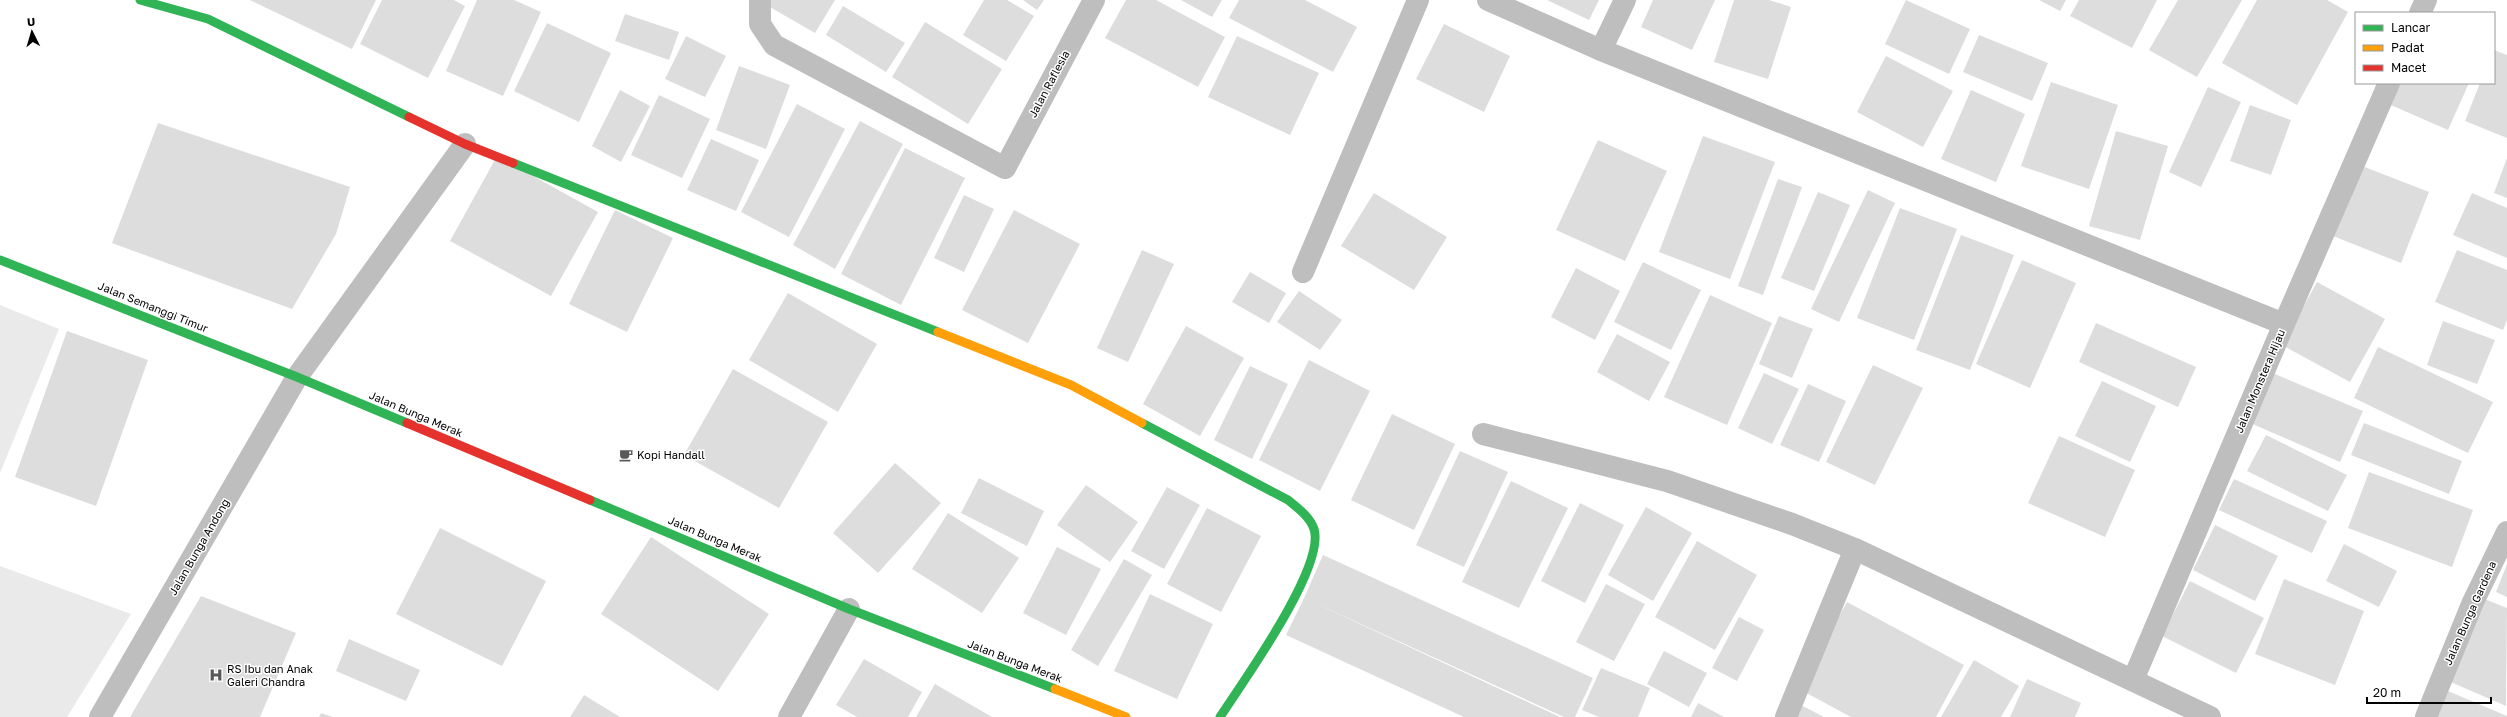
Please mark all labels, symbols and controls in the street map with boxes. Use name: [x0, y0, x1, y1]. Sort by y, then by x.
north arrow: [12, 12, 52, 52]
legend: [2355, 12, 2495, 84]
text: U: [27, 15, 36, 28]
text: Lancar: [2391, 20, 2430, 35]
text: Padat: [2391, 40, 2425, 55]
street label: Jalan Raflesia: [1025, 48, 1072, 119]
text: Macet: [2391, 60, 2427, 75]
street label: Jalan Semanggi Timur: [96, 279, 211, 335]
street label: Jalan Monstera Hijau: [2232, 327, 2287, 435]
street label: Jalan Bunga Merak: [367, 388, 465, 439]
cafe icon: Kopi Handall: [618, 447, 634, 463]
place label: Kopi Handall: [637, 448, 705, 461]
street label: Jalan Bunga Andong: [166, 496, 231, 597]
street label: Jalan Bunga Merak: [666, 513, 764, 564]
street label: Jalan Bunga Gardena: [2441, 559, 2498, 667]
street label: Jalan Bunga Merak: [966, 636, 1064, 685]
place label: RS Ibu dan Anak Galeri Chandra: [227, 662, 313, 688]
hospital icon: RS Ibu dan Anak Galeri Chandra: [208, 667, 224, 683]
scale bar: [2367, 679, 2491, 705]
text: 20 m: [2373, 685, 2401, 700]

